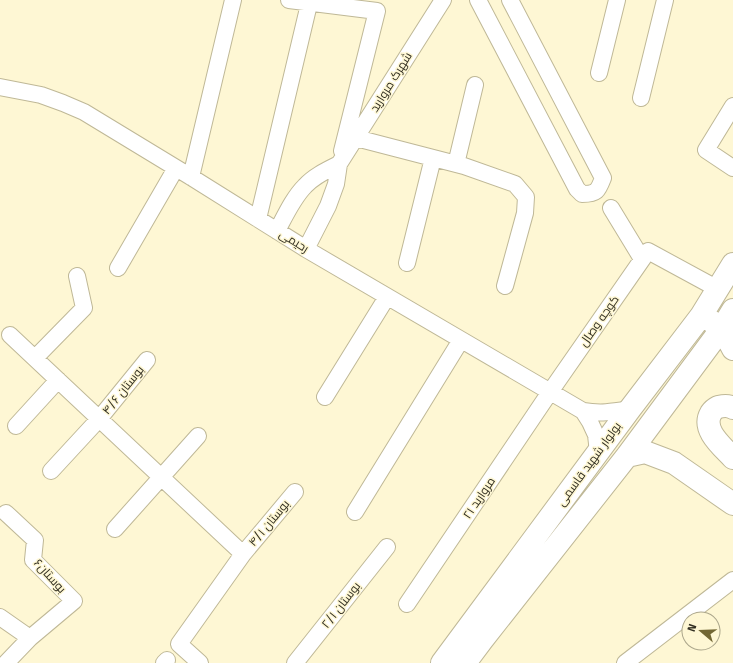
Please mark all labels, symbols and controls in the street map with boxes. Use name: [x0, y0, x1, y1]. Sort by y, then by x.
street label: شهرک مروارید: [367, 49, 415, 114]
street label: رحیمی: [277, 227, 311, 255]
street label: کوچه وصال: [576, 293, 623, 350]
street label: بوستان ۴/۶: [99, 363, 147, 417]
street label: بولوار شهید قاسمی: [554, 419, 624, 509]
street label: مروارید ۲۱: [460, 475, 498, 521]
street label: بوستان ۴/۱: [246, 497, 292, 549]
street label: بوستان۶: [31, 556, 69, 596]
street label: بوستان ۲/۱: [319, 579, 363, 631]
north arrow: [681, 611, 721, 651]
text: N: [685, 622, 699, 633]

